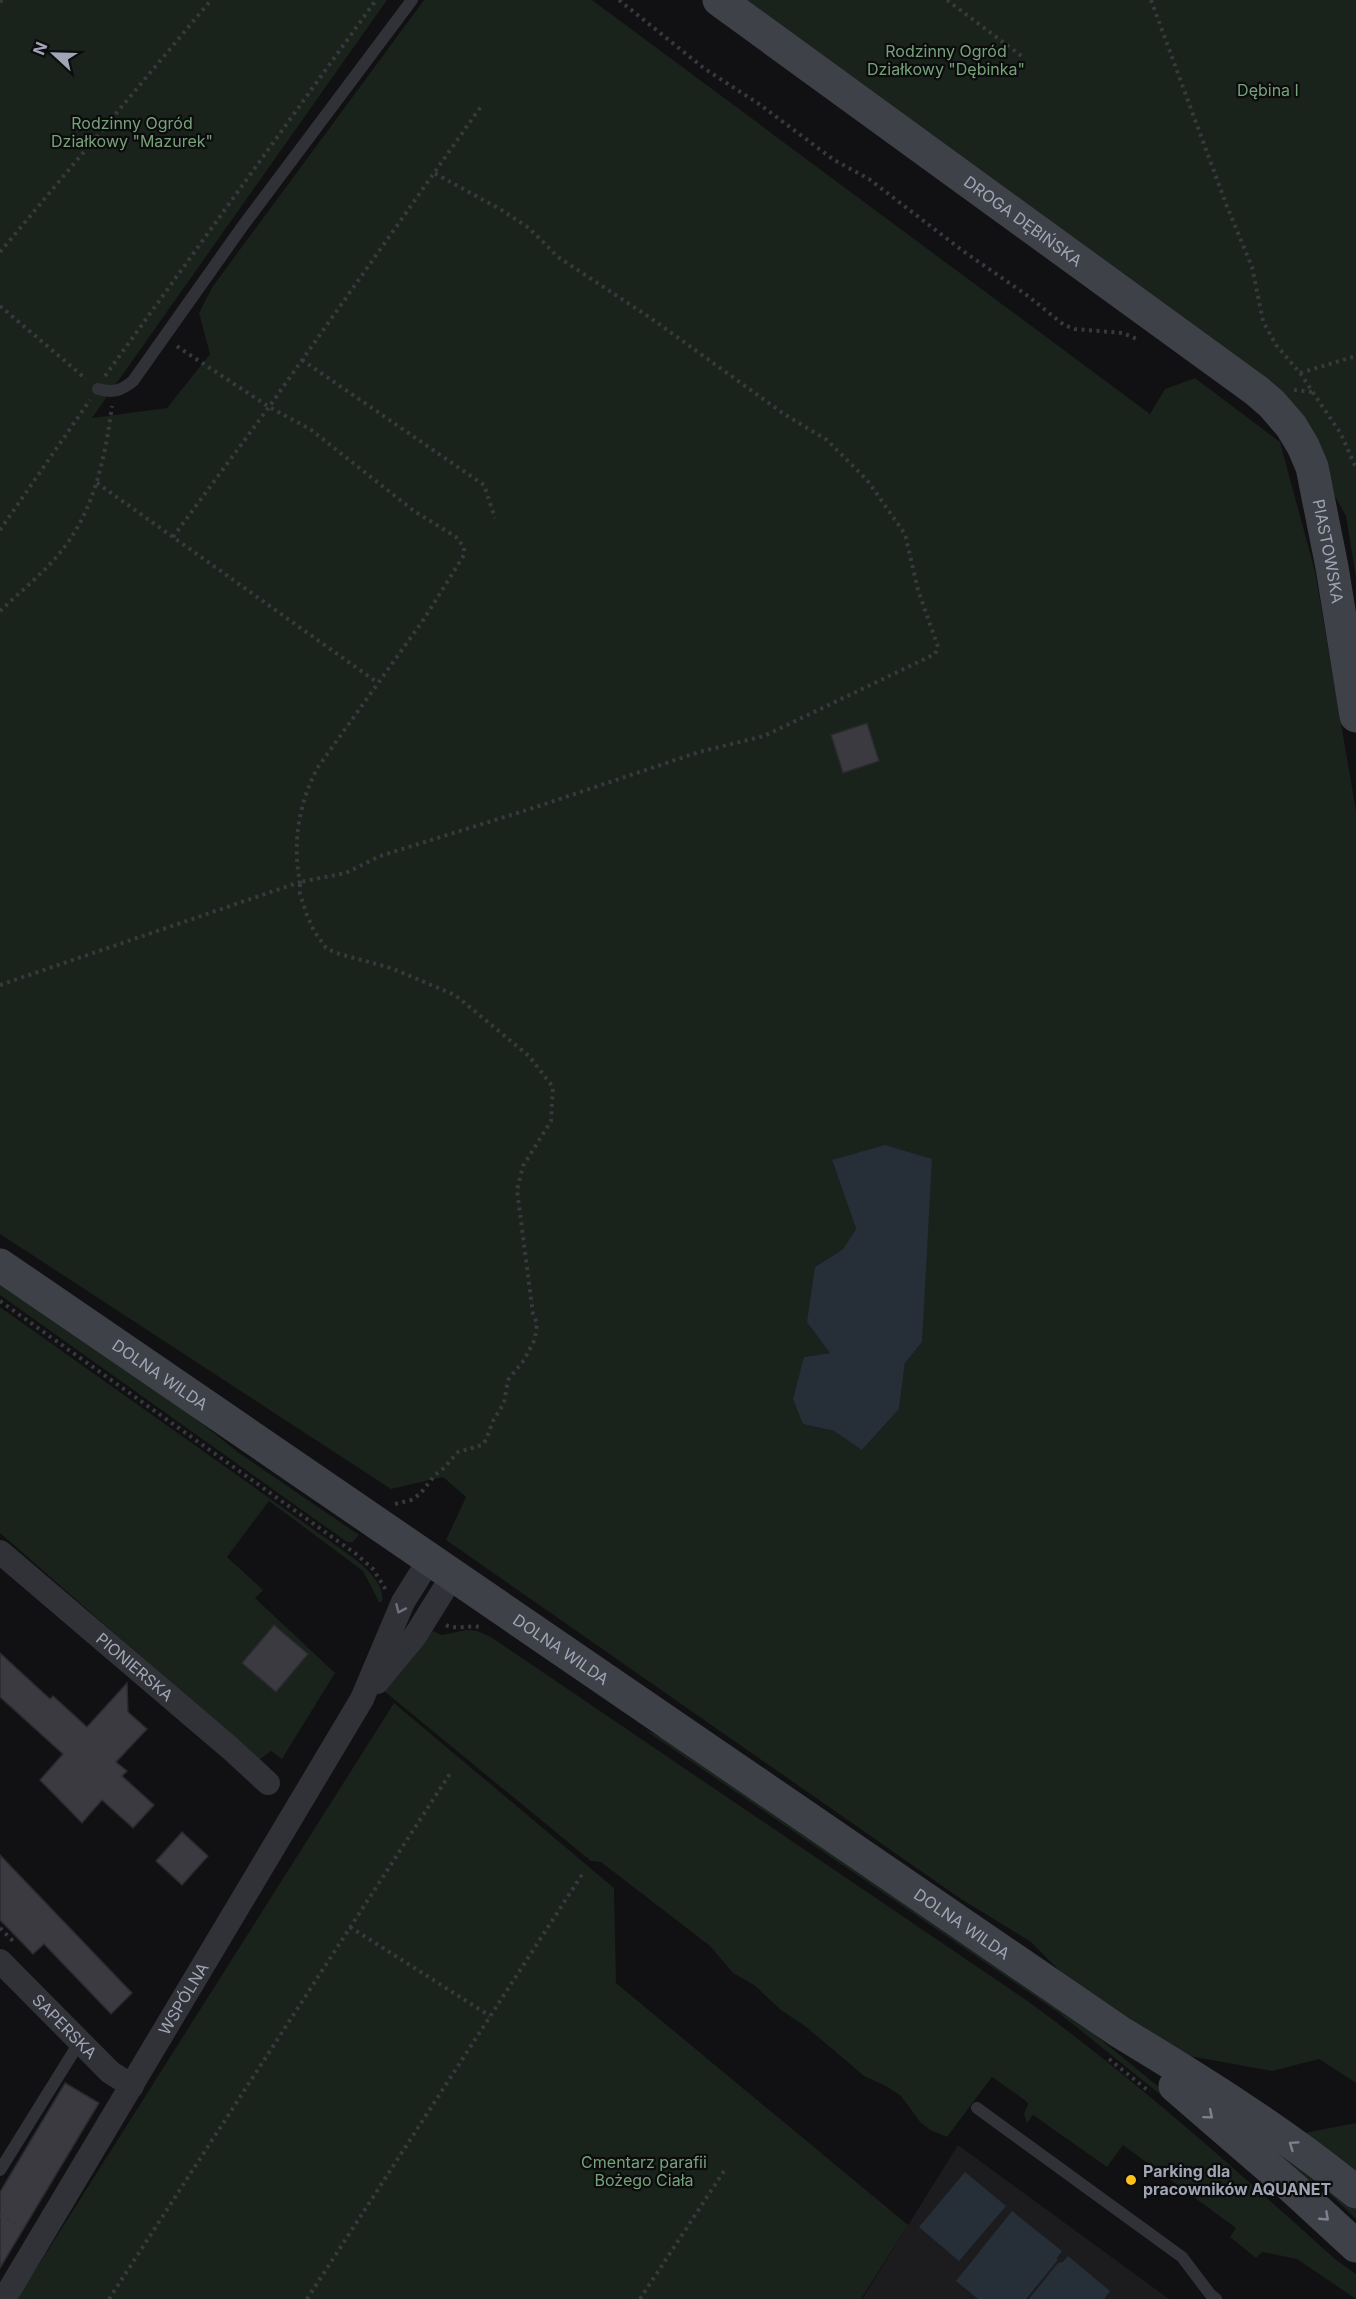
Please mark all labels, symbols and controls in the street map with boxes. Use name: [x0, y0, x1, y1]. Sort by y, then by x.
north arrow: [24, 24, 84, 84]
text: N: [29, 39, 52, 58]
park label: Rodzinny Ogród Działkowy "Dębinka": [867, 41, 1025, 79]
park label: Dębina I: [1237, 80, 1299, 100]
park label: Rodzinny Ogród Działkowy "Mazurek": [51, 113, 213, 151]
street label: DROGA DĘBIŃSKA: [960, 171, 1086, 271]
street label: PIASTOWSKA: [1309, 497, 1348, 605]
street label: DOLNA WILDA: [108, 1335, 212, 1414]
one-way arrow: [395, 1603, 407, 1614]
street label: DOLNA WILDA: [509, 1609, 613, 1689]
street label: PIONIERSKA: [92, 1628, 177, 1705]
street label: DOLNA WILDA: [910, 1884, 1014, 1964]
street label: WSPÓLNA: [154, 1959, 213, 2038]
street label: SAPERSKA: [28, 1990, 101, 2063]
one-way arrow: [1202, 2108, 1213, 2119]
one-way arrow: [1289, 2141, 1300, 2152]
park label: Cmentarz parafii Bożego Ciała: [581, 2152, 707, 2190]
place label: Parking dla pracowników AQUANET: [1143, 2161, 1331, 2199]
marker: Parking dla pracowników AQUANET: [1124, 2173, 1138, 2187]
one-way arrow: [1318, 2210, 1328, 2221]

